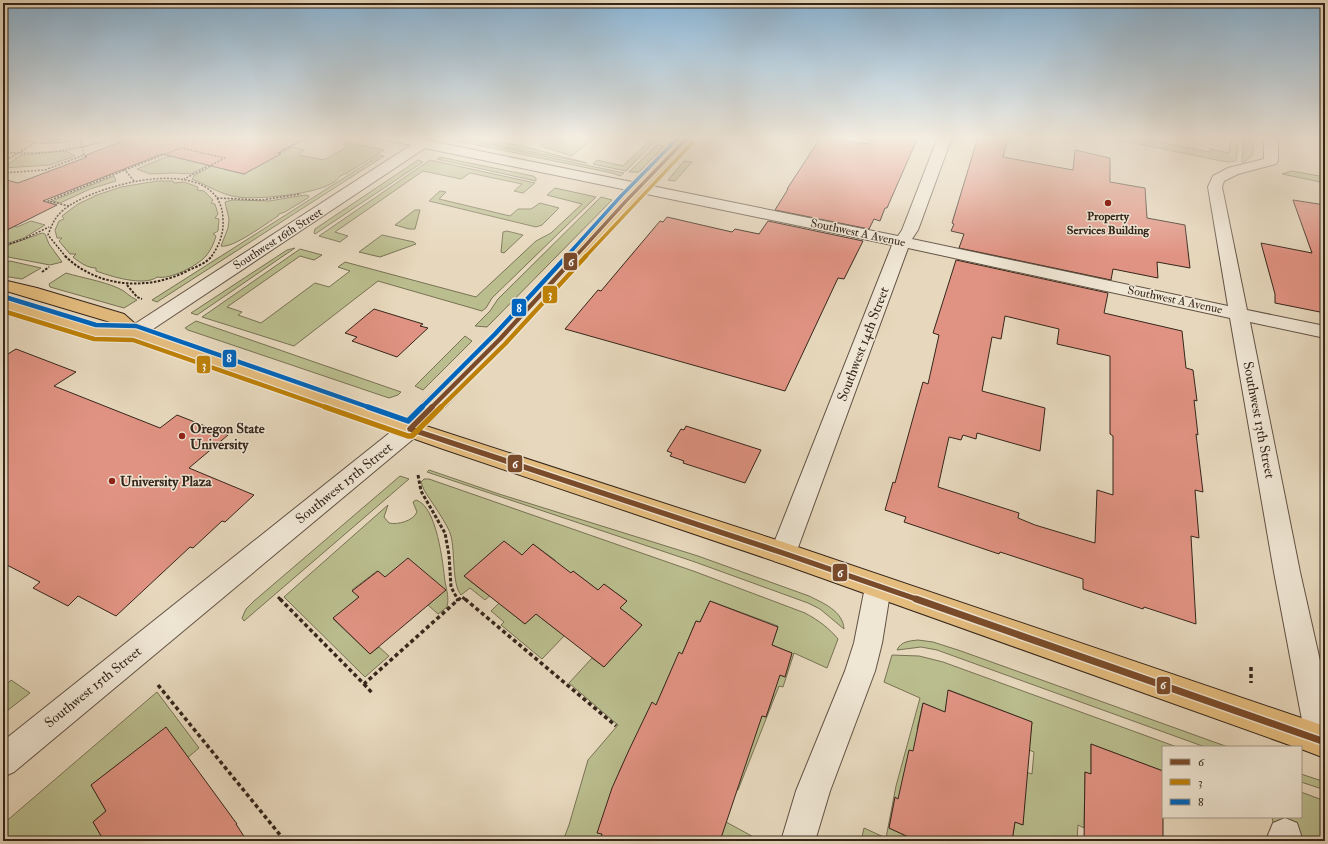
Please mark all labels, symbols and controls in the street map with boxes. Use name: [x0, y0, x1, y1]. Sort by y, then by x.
marker: Property Services Building: [1103, 198, 1113, 208]
street label: Southwest 16th Street: [231, 204, 326, 273]
place label: Property Services Building: [1067, 209, 1150, 238]
street label: Southwest A Avenue: [809, 216, 907, 250]
line badge: 6: [563, 252, 578, 271]
text: 6: [568, 256, 575, 269]
street label: Southwest A Avenue: [1126, 283, 1224, 317]
street label: Southwest 14th Street: [833, 284, 893, 404]
line badge: 3: [542, 285, 558, 304]
text: 3: [548, 288, 552, 301]
line badge: 8: [511, 298, 527, 317]
text: 8: [516, 302, 522, 315]
line badge: 8: [222, 349, 237, 368]
text: 8: [226, 352, 232, 365]
line badge: 3: [196, 355, 211, 374]
text: 3: [202, 359, 206, 372]
street label: Southwest 13th Street: [1239, 360, 1279, 480]
place label: Oregon State University: [190, 420, 265, 454]
marker: Oregon State University: [177, 431, 187, 441]
street label: Southwest 15th Street: [292, 438, 396, 527]
line badge: 6: [507, 454, 523, 473]
text: 6: [512, 458, 519, 471]
place label: University Plaza: [120, 473, 213, 491]
marker: University Plaza: [107, 476, 117, 486]
line badge: 6: [832, 563, 848, 582]
text: 6: [837, 567, 844, 580]
street label: Southwest 15th Street: [41, 642, 145, 731]
line badge: 6: [1156, 676, 1171, 695]
text: 6: [1160, 679, 1167, 692]
legend: [1162, 746, 1302, 818]
text: 6: [1198, 755, 1205, 770]
text: 3: [1198, 775, 1203, 790]
text: 8: [1198, 795, 1204, 810]

